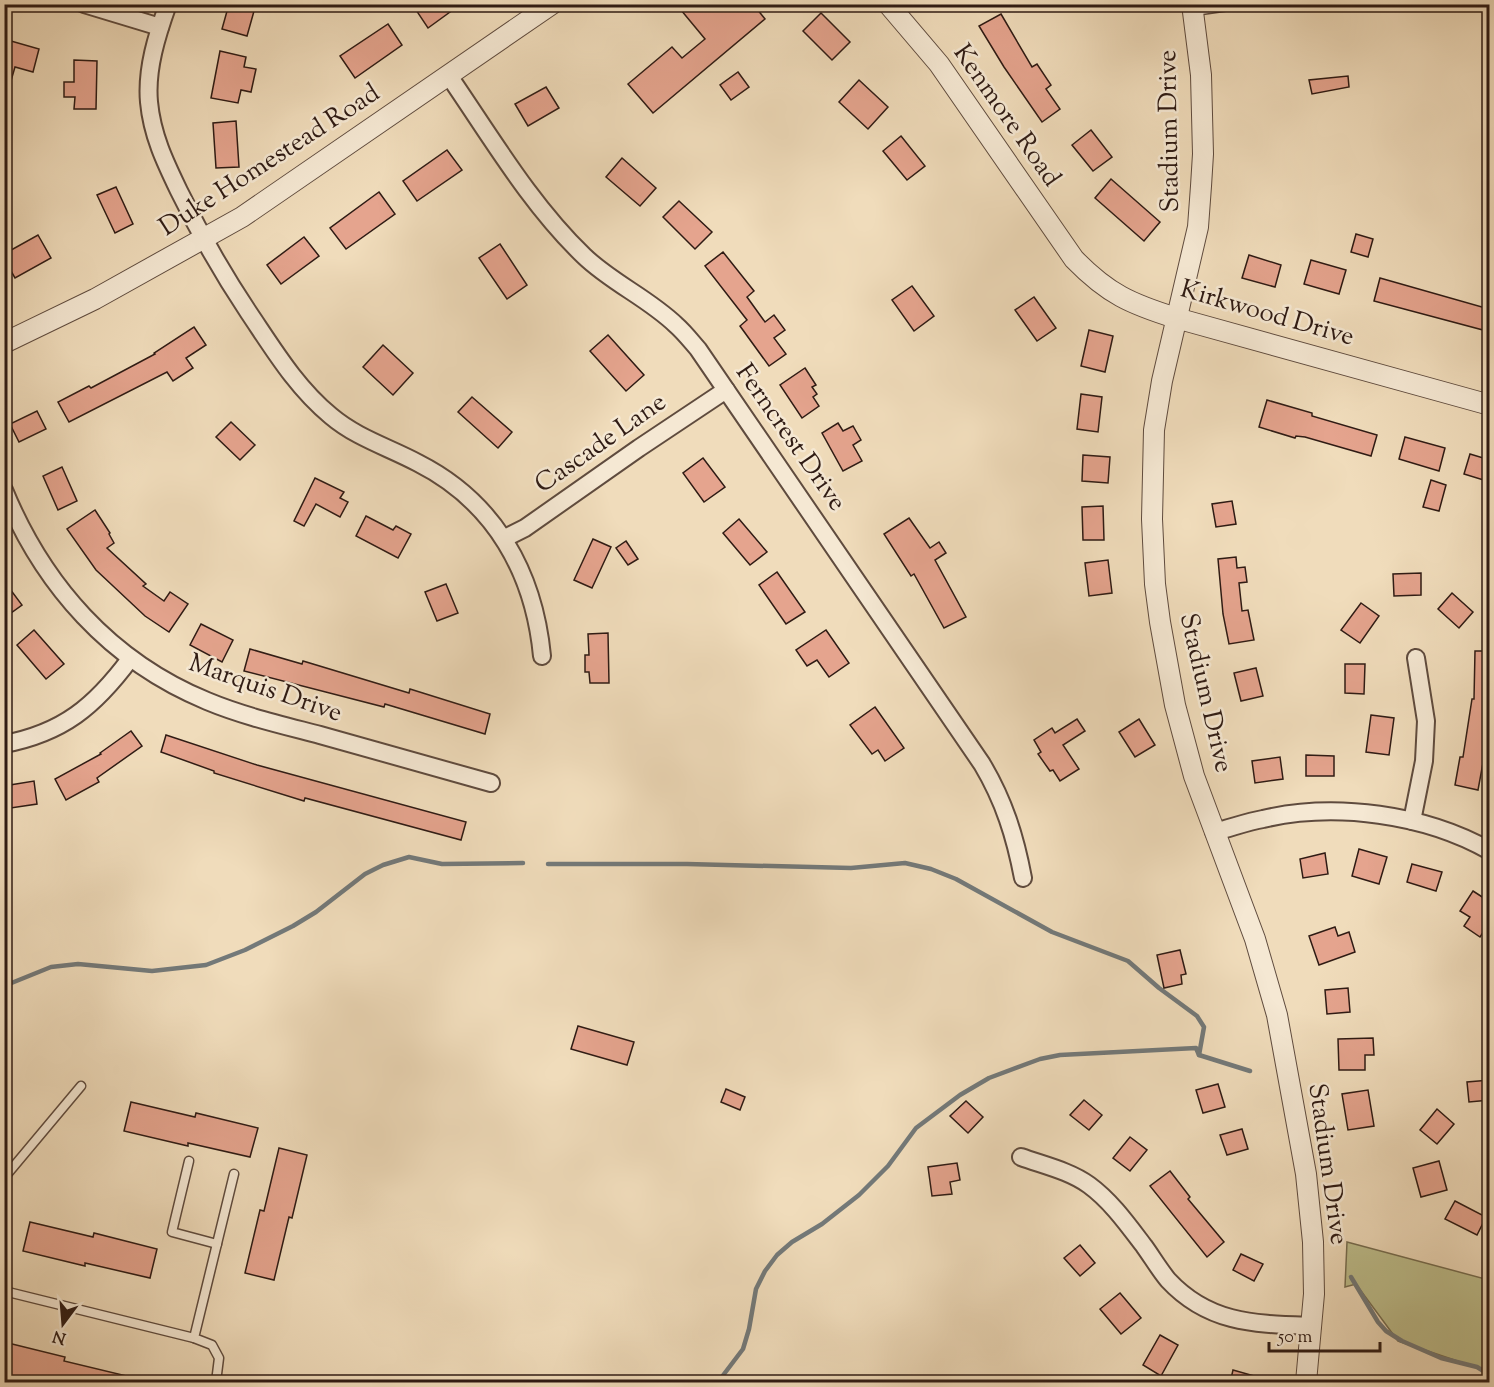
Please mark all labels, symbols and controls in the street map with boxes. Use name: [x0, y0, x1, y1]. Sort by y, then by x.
street label: Kenmore Road: [943, 37, 1069, 195]
street label: Stadium Drive: [1150, 49, 1190, 213]
street label: Duke Homestead Road: [152, 75, 388, 246]
street label: Kirkwood Drive: [1176, 272, 1358, 356]
street label: Ferncrest Drive: [726, 357, 854, 519]
street label: Cascade Lane: [528, 385, 674, 503]
street label: Stadium Drive: [1169, 610, 1241, 776]
street label: Marquis Drive: [183, 645, 347, 733]
street label: Stadium Drive: [1297, 1081, 1357, 1247]
north arrow: [33, 1294, 93, 1354]
scale bar: [1269, 1315, 1380, 1353]
text: N: [50, 1323, 69, 1349]
text: 50 m: [1277, 1325, 1313, 1351]

